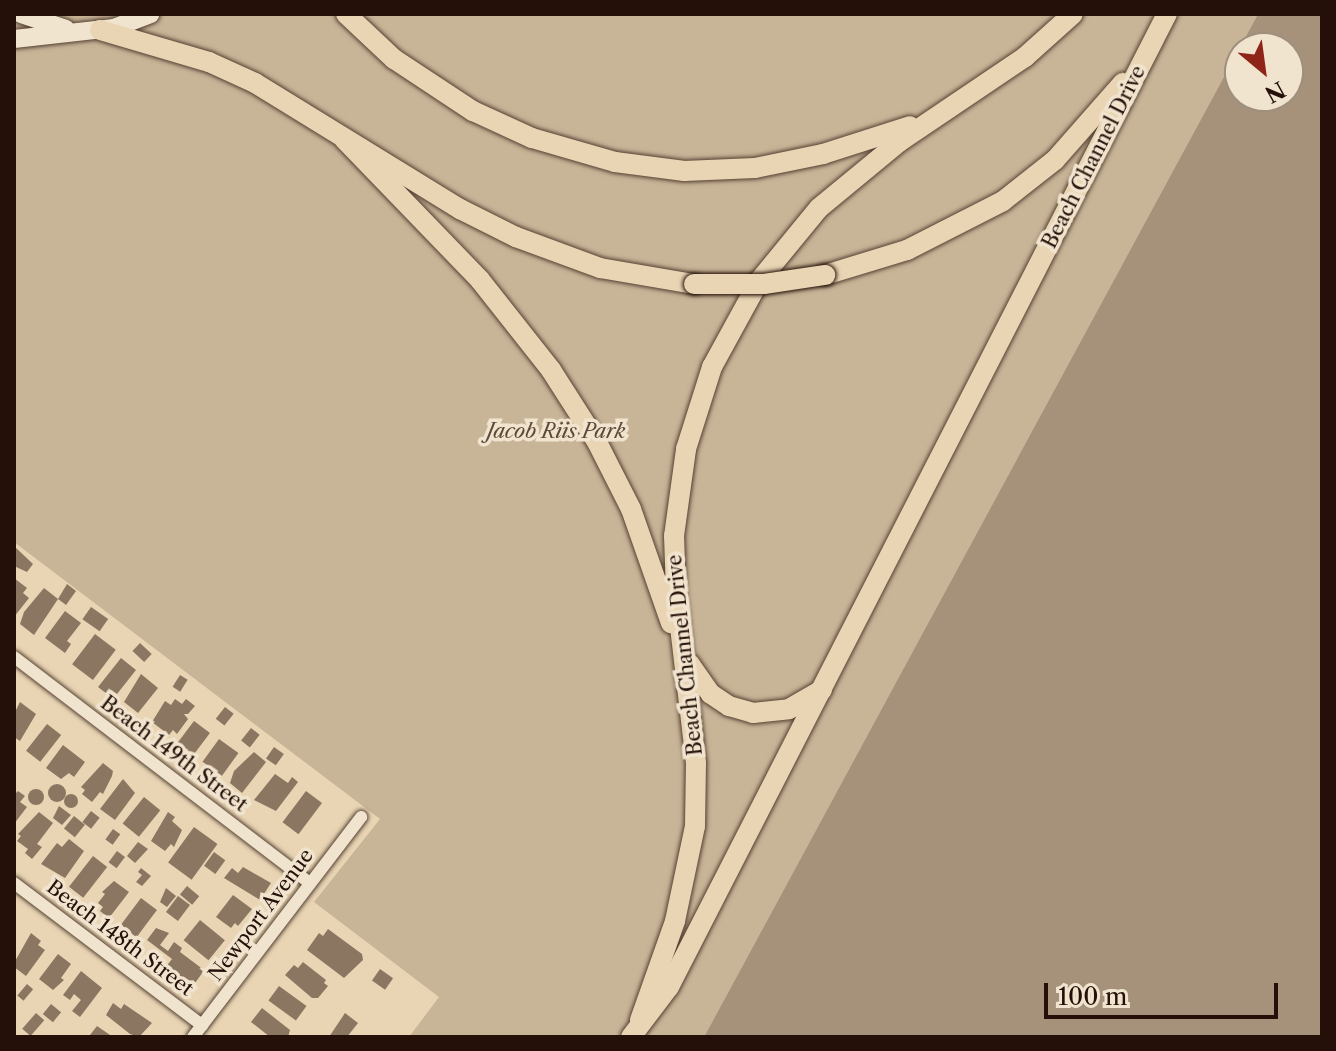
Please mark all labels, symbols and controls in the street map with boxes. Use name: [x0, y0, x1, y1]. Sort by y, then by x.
north arrow: [1224, 32, 1304, 112]
street label: Beach Channel Drive: [1037, 62, 1151, 252]
text: N: [1260, 75, 1290, 108]
park label: Jacob Riis Park: [487, 419, 625, 443]
street label: Beach Channel Drive: [663, 553, 707, 757]
street label: Beach 149th Street: [96, 691, 252, 817]
street label: Newport Avenue: [203, 844, 319, 986]
street label: Beach 148th Street: [42, 875, 198, 1001]
scale bar: [1048, 967, 1282, 1017]
text: 100 m: [1058, 982, 1127, 1011]

